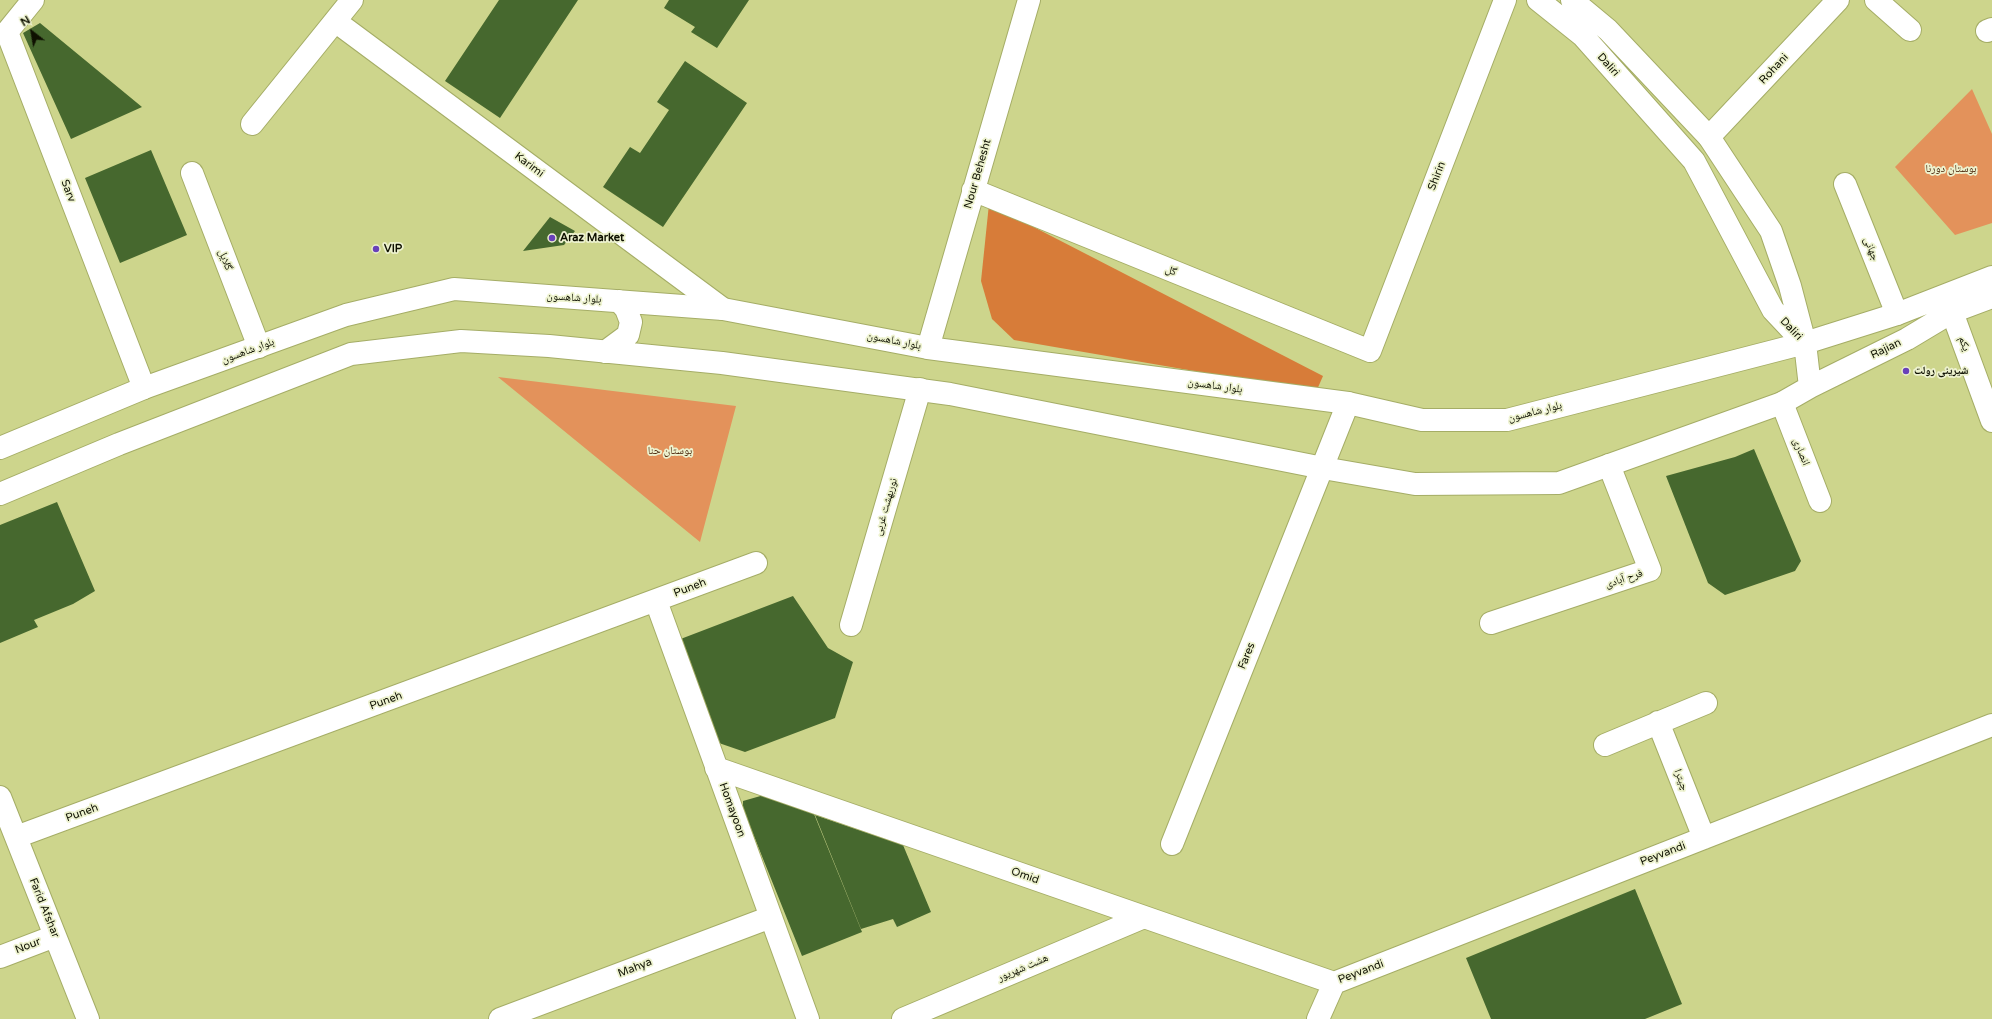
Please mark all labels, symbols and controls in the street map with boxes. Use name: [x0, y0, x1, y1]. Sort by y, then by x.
north arrow: [12, 12, 52, 52]
text: N: [18, 13, 33, 29]
street label: Daliri: [1594, 51, 1622, 79]
street label: Rohani: [1757, 51, 1791, 87]
street label: Nour Behesht: [962, 138, 994, 210]
street label: Karimi: [512, 150, 546, 180]
street label: Shirin: [1426, 160, 1448, 192]
park label: بوستان دورنا: [1925, 162, 1977, 176]
street label: Sarv: [58, 178, 78, 204]
place label: Araz Market: [560, 231, 624, 245]
marker: Araz Market: [547, 233, 557, 243]
street label: جهانی: [1860, 235, 1882, 263]
place label: VIP: [384, 242, 402, 256]
marker: VIP: [371, 244, 381, 254]
street label: گلایل: [215, 248, 235, 272]
street label: گل: [1163, 263, 1179, 279]
street label: بلوار شاهسون: [546, 289, 602, 307]
street label: Daliri: [1777, 315, 1805, 343]
street label: بلوار شاهسون: [866, 329, 922, 353]
street label: بلوار شاهسون: [220, 335, 276, 367]
street label: یکم: [1955, 335, 1973, 353]
street label: Rajian: [1869, 336, 1903, 362]
place label: شیرینی رولت: [1914, 364, 1968, 378]
marker: شیرینی رولت: [1901, 366, 1911, 376]
street label: بلوار شاهسون: [1187, 376, 1243, 396]
street label: بلوار شاهسون: [1507, 399, 1563, 425]
street label: انصاری: [1790, 437, 1812, 467]
park label: بوستان حنا: [648, 444, 692, 458]
street label: نوربهشت غربی: [871, 477, 901, 537]
street label: فرح آبادی: [1604, 567, 1644, 591]
street label: Puneh: [672, 576, 708, 600]
street label: Fares: [1236, 641, 1258, 671]
street label: Puneh: [368, 689, 404, 713]
street label: چیترا: [1671, 767, 1691, 793]
street label: Homayoon: [716, 781, 748, 839]
street label: Puneh: [64, 801, 100, 825]
street label: Peyvandi: [1638, 839, 1688, 869]
street label: Omid: [1009, 865, 1041, 887]
street label: Farid Afshar: [26, 876, 62, 940]
street label: Nour: [13, 935, 43, 957]
street label: هشت شهریور: [996, 951, 1050, 985]
street label: Mahya: [616, 955, 654, 981]
street label: Peyvandi: [1336, 957, 1386, 987]

